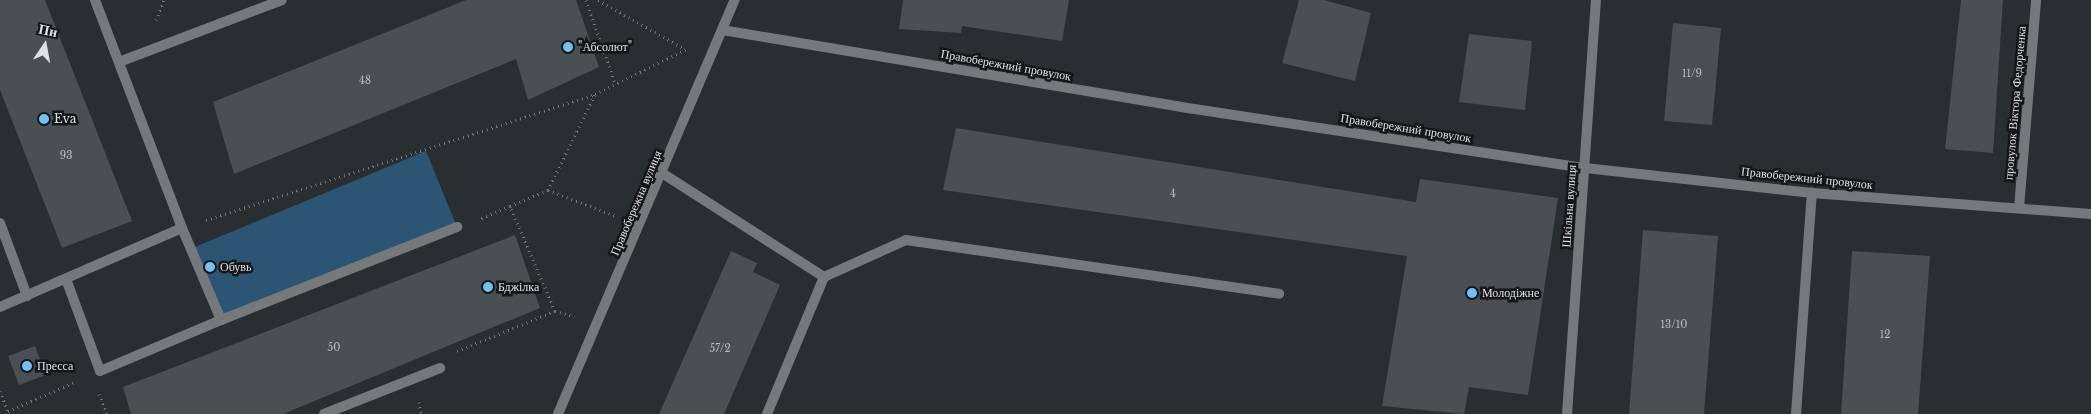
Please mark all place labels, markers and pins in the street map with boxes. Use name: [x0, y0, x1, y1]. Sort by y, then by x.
place label: "Абсолют": [578, 40, 632, 54]
marker: "Абсолют": [562, 41, 574, 53]
place label: Eva: [54, 112, 76, 126]
marker: Eva: [38, 113, 50, 125]
place label: Обувь: [220, 260, 251, 274]
marker: Обувь: [204, 261, 216, 273]
place label: Бджілка: [498, 280, 539, 294]
marker: Бджілка: [482, 281, 494, 293]
place label: Молодіжне: [1482, 286, 1539, 300]
marker: Молодіжне: [1466, 287, 1478, 299]
place label: Пресса: [37, 359, 73, 373]
marker: Пресса: [21, 360, 33, 372]

